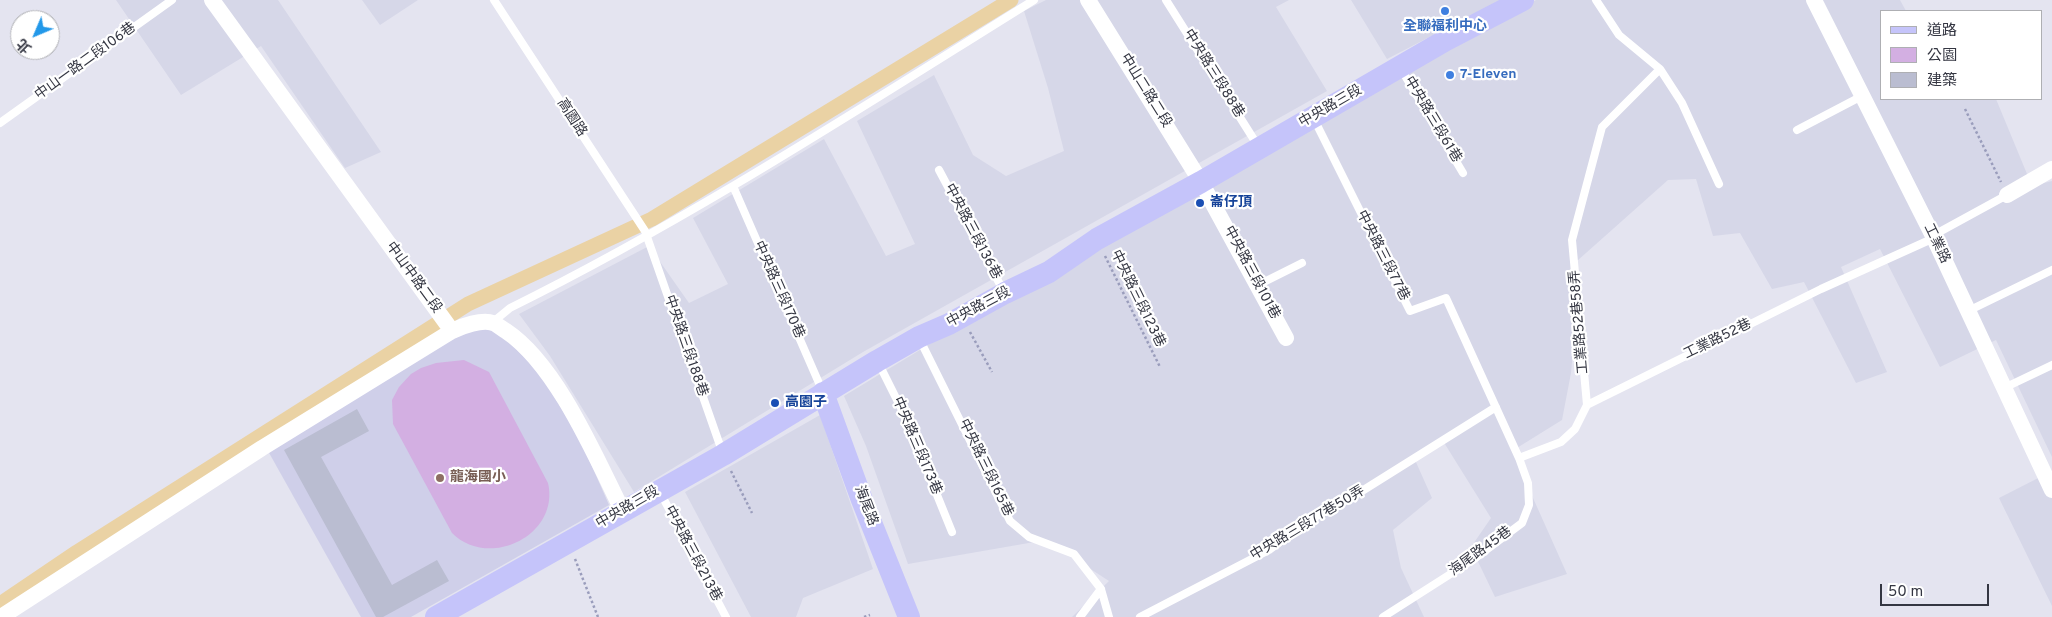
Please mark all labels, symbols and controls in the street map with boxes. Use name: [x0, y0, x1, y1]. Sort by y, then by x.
marker: 全聯福利中心: [1439, 5, 1451, 17]
north arrow: [10, 10, 60, 60]
legend: [1880, 10, 2042, 100]
place label: 全聯福利中心: [1403, 19, 1487, 35]
street label: 中山一路二段106巷: [32, 20, 140, 104]
text: 道路: [1927, 22, 1957, 41]
street label: 中央路三段88巷: [1179, 27, 1247, 121]
text: 北: [14, 34, 36, 56]
text: 公園: [1927, 47, 1957, 66]
street label: 中山二路二段: [1116, 51, 1174, 131]
place label: 7-Eleven: [1460, 67, 1517, 83]
marker: 7-Eleven: [1444, 69, 1456, 81]
text: 建築: [1927, 72, 1957, 91]
street label: 中央路三段61巷: [1400, 74, 1464, 166]
street label: 中央路三段: [1296, 82, 1366, 132]
street label: 高園路: [553, 96, 589, 140]
street label: 中央路三段136巷: [940, 181, 1004, 283]
place label: 崙仔頂: [1210, 195, 1252, 211]
marker: 崙仔頂: [1194, 197, 1206, 209]
street label: 中央路三段77巷: [1352, 208, 1412, 304]
street label: 工業路: [1919, 221, 1953, 267]
street label: 中央路三段101巷: [1219, 223, 1283, 323]
street label: 中山中路二段: [382, 239, 444, 317]
street label: 中央路三段170巷: [749, 239, 807, 341]
street label: 中央路三段123巷: [1106, 248, 1168, 350]
street label: 工業路52巷58弄: [1567, 269, 1593, 375]
street label: 中央路三段: [944, 284, 1014, 332]
street label: 中央路三段188巷: [660, 293, 710, 399]
street label: 工業路52巷: [1681, 316, 1755, 364]
place label: 高園子: [785, 395, 827, 411]
street label: 中央路三段173巷: [888, 395, 944, 497]
marker: 高園子: [769, 397, 781, 409]
street label: 中央路三段165巷: [954, 417, 1016, 519]
place label: 龍海國小: [450, 470, 506, 486]
marker: 龍海國小: [434, 472, 446, 484]
street label: 中央路三段: [593, 483, 663, 533]
street label: 海尾路: [850, 483, 880, 529]
street label: 中央路三段77巷50弄: [1248, 483, 1368, 565]
street label: 中央路三段213巷: [660, 503, 724, 605]
street label: 海尾路45巷: [1446, 524, 1516, 580]
scale bar: [1882, 574, 1991, 606]
text: 50 m: [1888, 583, 1923, 602]

